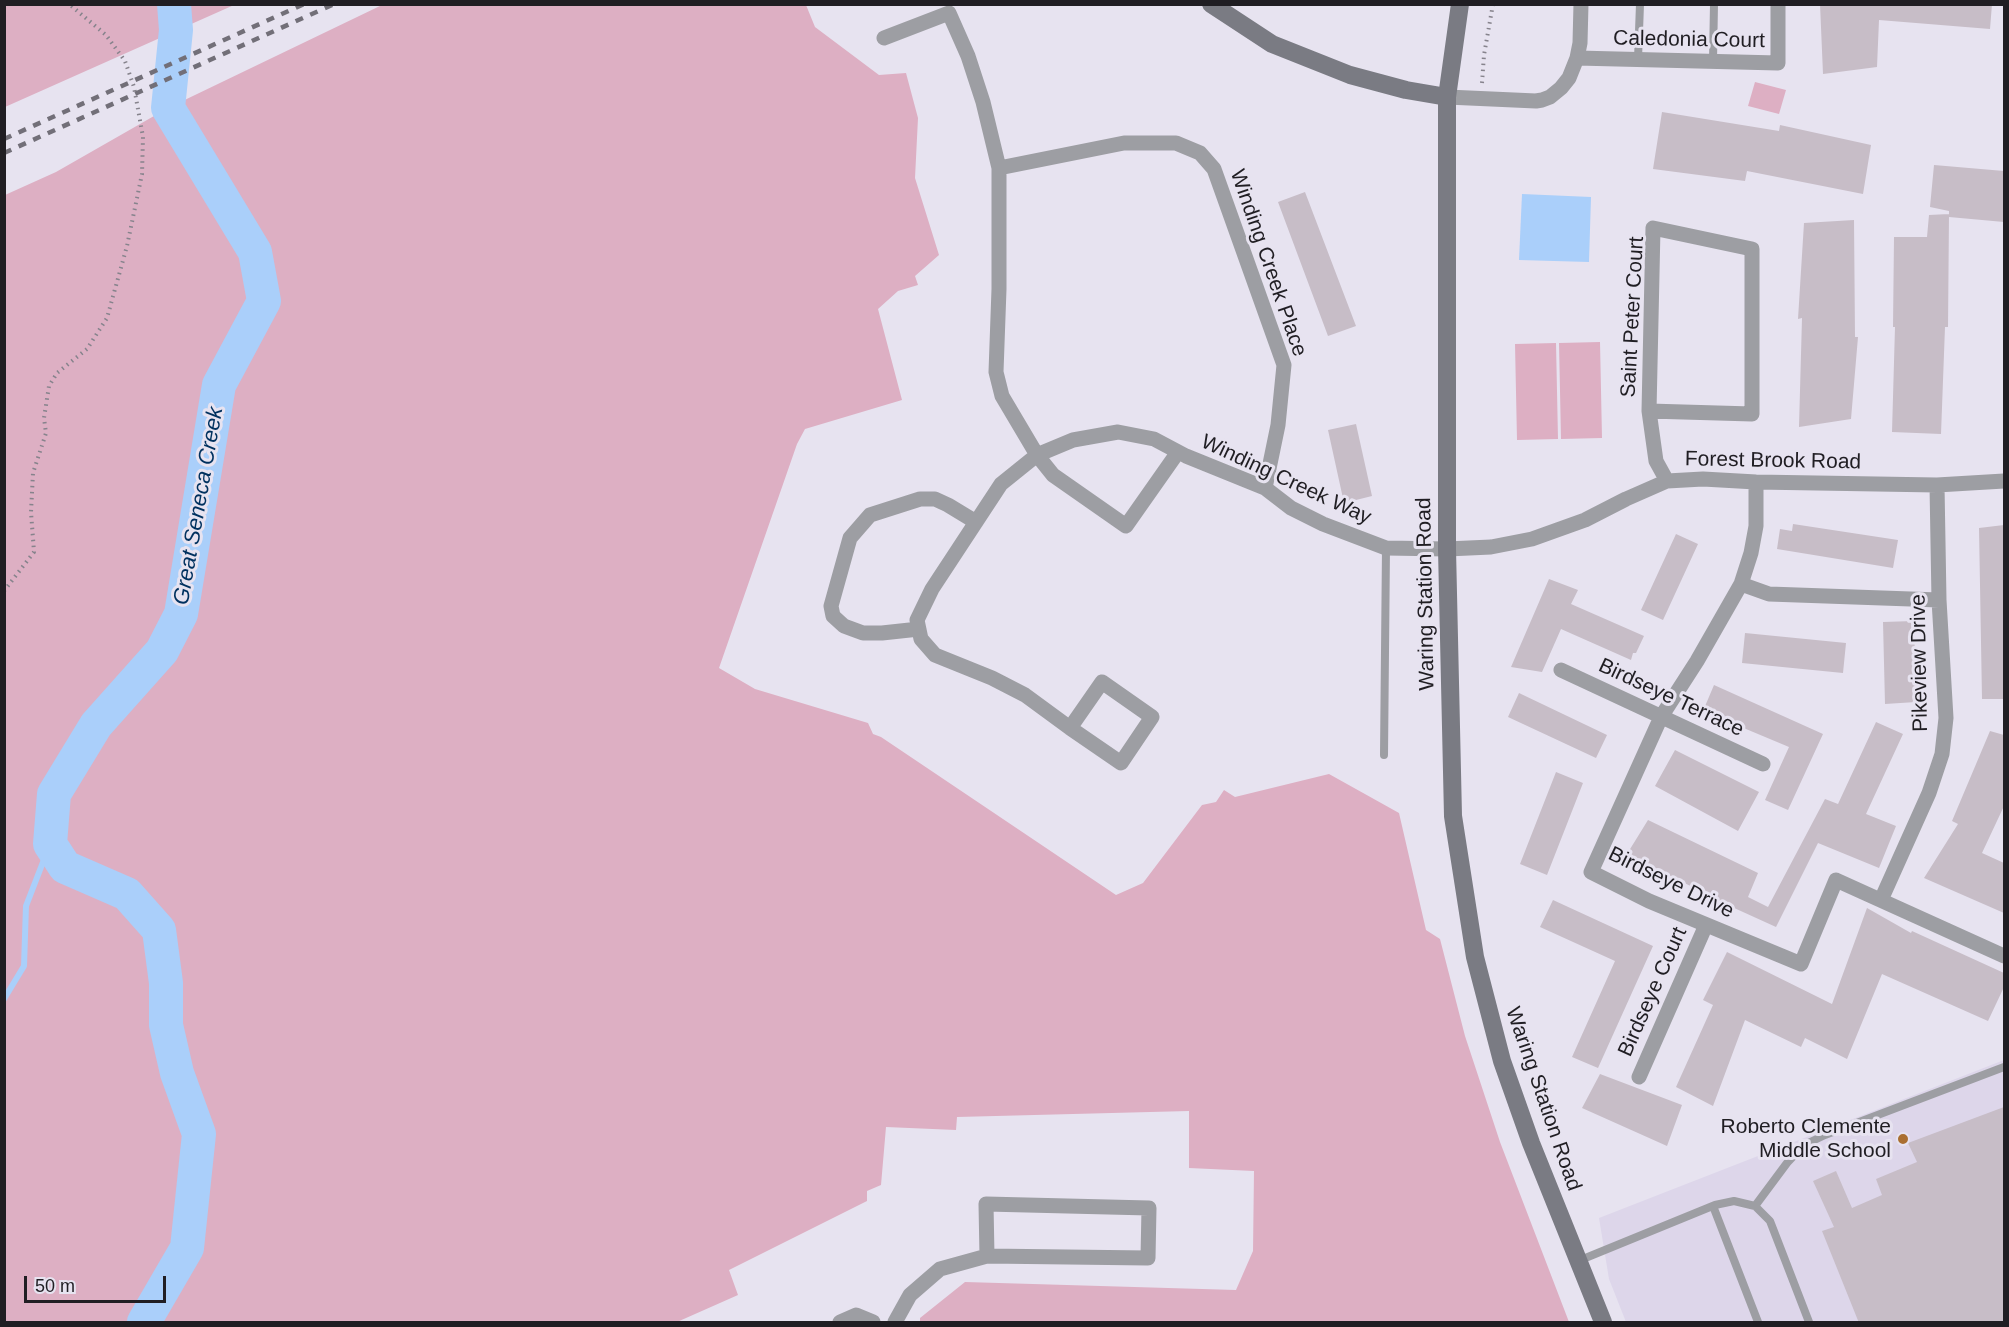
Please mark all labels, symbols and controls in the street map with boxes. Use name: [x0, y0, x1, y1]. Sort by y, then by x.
street label: Caledonia Court: [1613, 26, 1765, 54]
street label: Winding Creek Place: [1224, 166, 1312, 360]
street label: Saint Peter Court: [1616, 236, 1650, 398]
water label: Great Seneca Creek: [169, 405, 229, 607]
street label: Winding Creek Way: [1197, 430, 1375, 530]
street label: Forest Brook Road: [1685, 447, 1861, 475]
street label: Waring Station Road: [1412, 497, 1440, 691]
street label: Pikeview Drive: [1906, 594, 1934, 732]
street label: Birdseye Terrace: [1594, 653, 1748, 743]
street label: Birdseye Drive: [1604, 842, 1738, 924]
street label: Birdseye Court: [1613, 923, 1693, 1061]
street label: Waring Station Road: [1500, 1004, 1586, 1194]
place label: Roberto Clemente Middle School: [1721, 1114, 1891, 1164]
marker: Roberto Clemente Middle School: [1896, 1132, 1910, 1146]
scale bar: [27, 1264, 170, 1302]
text: 50 m: [35, 1276, 75, 1296]

